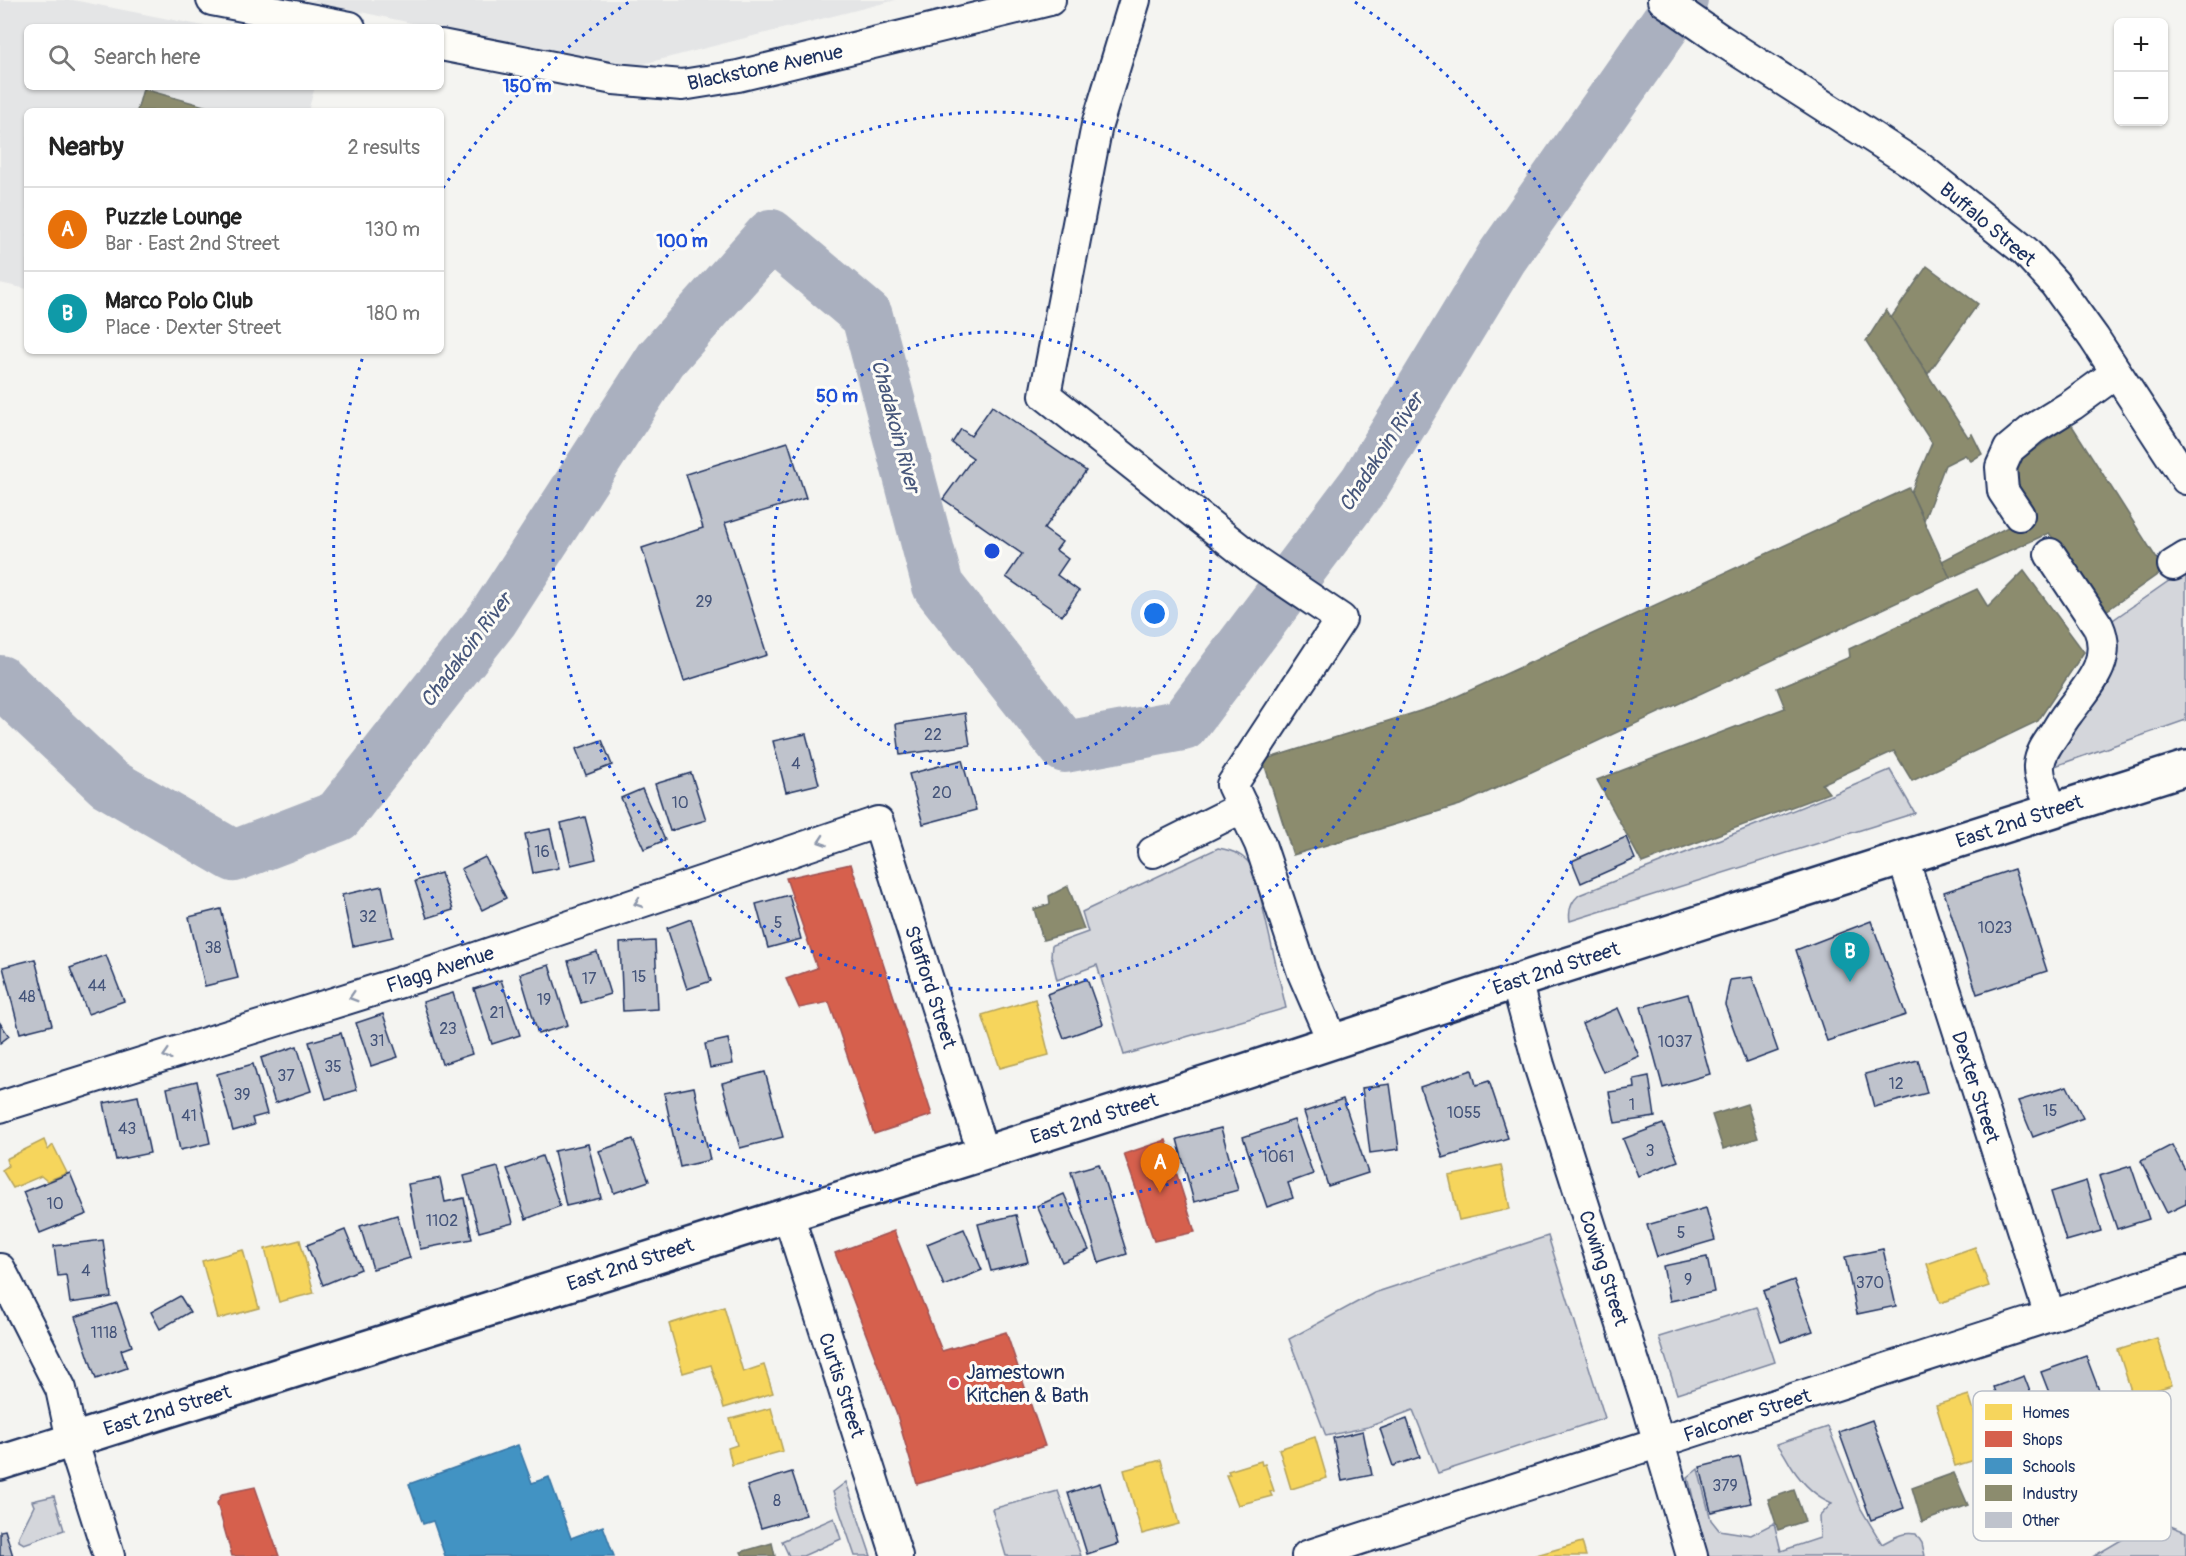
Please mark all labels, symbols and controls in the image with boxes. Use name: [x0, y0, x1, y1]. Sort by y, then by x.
map controls: [2114, 18, 2168, 126]
button: +: [2114, 18, 2168, 72]
search box: [24, 24, 444, 90]
street label: Blackstone Avenue: [685, 39, 845, 96]
icon: search: [45, 41, 78, 74]
text: Search here: [93, 43, 200, 71]
button: −: [2114, 72, 2168, 126]
text: 150 m: [503, 75, 552, 98]
text: Nearby: [48, 131, 124, 163]
text: 2 results: [348, 135, 420, 160]
street label: Buffalo Street: [1935, 177, 2042, 272]
text: Puzzle Lounge: [105, 203, 242, 231]
text: A: [61, 217, 74, 242]
text: 130 m: [365, 217, 420, 242]
text: 100 m: [656, 230, 708, 253]
text: Bar · East 2nd Street: [105, 231, 280, 256]
text: Marco Polo Club: [105, 287, 253, 315]
text: B: [62, 301, 73, 326]
text: 180 m: [366, 301, 420, 326]
text: Place · Dexter Street: [105, 315, 281, 340]
water label: Chadakoin River: [865, 357, 927, 498]
text: 50 m: [816, 385, 858, 408]
water label: Chadakoin River: [1333, 386, 1431, 517]
centre of rings: [982, 541, 1002, 561]
water label: Chadakoin River: [415, 586, 520, 713]
house number: 29: [695, 592, 713, 612]
your location: [1140, 599, 1169, 628]
house number: 22: [924, 725, 942, 745]
house number: 4: [791, 754, 801, 774]
house number: 20: [932, 783, 952, 803]
street label: East 2nd Street: [1953, 789, 2087, 854]
house number: 10: [671, 793, 689, 813]
one-way arrow: [817, 833, 828, 846]
house number: 16: [534, 842, 550, 862]
one-way arrow: [633, 896, 643, 908]
house number: 32: [359, 907, 377, 927]
house number: 5: [774, 913, 782, 933]
house number: 1023: [1978, 918, 2012, 938]
street label: Stafford Street: [899, 922, 962, 1053]
pin: B: [1830, 932, 1870, 982]
street label: East 2nd Street: [1490, 936, 1624, 1001]
house number: 38: [205, 938, 222, 958]
street label: Flagg Avenue: [383, 940, 497, 999]
house number: 15: [632, 967, 646, 987]
house number: 17: [582, 969, 597, 989]
house number: 44: [88, 976, 106, 996]
house number: 48: [18, 987, 36, 1007]
one-way arrow: [348, 990, 359, 1002]
house number: 19: [537, 990, 551, 1010]
house number: 21: [489, 1003, 505, 1023]
house number: 23: [439, 1019, 457, 1039]
street label: Dexter Street: [1946, 1028, 2006, 1147]
house number: 31: [369, 1031, 385, 1051]
house number: 1037: [1658, 1032, 1693, 1052]
one-way arrow: [162, 1048, 172, 1060]
house number: 35: [324, 1057, 342, 1077]
house number: 37: [277, 1066, 295, 1086]
house number: 12: [1888, 1074, 1904, 1094]
house number: 39: [233, 1085, 251, 1105]
street label: East 2nd Street: [1027, 1087, 1162, 1150]
house number: 1: [1629, 1095, 1635, 1115]
house number: 15: [2043, 1101, 2057, 1121]
house number: 1055: [1447, 1103, 1481, 1123]
house number: 41: [181, 1106, 197, 1126]
house number: 43: [118, 1119, 136, 1139]
house number: 3: [1646, 1141, 1655, 1161]
pin: A: [1140, 1144, 1180, 1193]
house number: 1061: [1262, 1147, 1294, 1167]
house number: 10: [46, 1194, 64, 1214]
street label: Cowing Street: [1573, 1207, 1634, 1330]
house number: 1102: [426, 1211, 458, 1231]
house number: 5: [1677, 1223, 1685, 1243]
street label: East 2nd Street: [564, 1232, 698, 1297]
house number: 4: [81, 1261, 91, 1281]
house number: 9: [1684, 1270, 1692, 1290]
house number: 370: [1856, 1273, 1884, 1293]
house number: 1118: [91, 1323, 117, 1343]
street label: Curtis Street: [813, 1330, 870, 1442]
place label: Jamestown Kitchen & Bath: [966, 1360, 1089, 1408]
marker: Jamestown Kitchen & Bath: [947, 1376, 961, 1390]
street label: East 2nd Street: [100, 1379, 235, 1442]
street label: Falconer Street: [1680, 1383, 1815, 1448]
legend: [1973, 1391, 2171, 1541]
text: Homes: [2022, 1403, 2070, 1423]
text: Shops: [2022, 1430, 2062, 1450]
text: Schools: [2022, 1457, 2075, 1477]
house number: 379: [1712, 1476, 1738, 1496]
text: Industry: [2022, 1484, 2078, 1504]
house number: 8: [773, 1491, 781, 1511]
text: Other: [2022, 1511, 2060, 1531]

